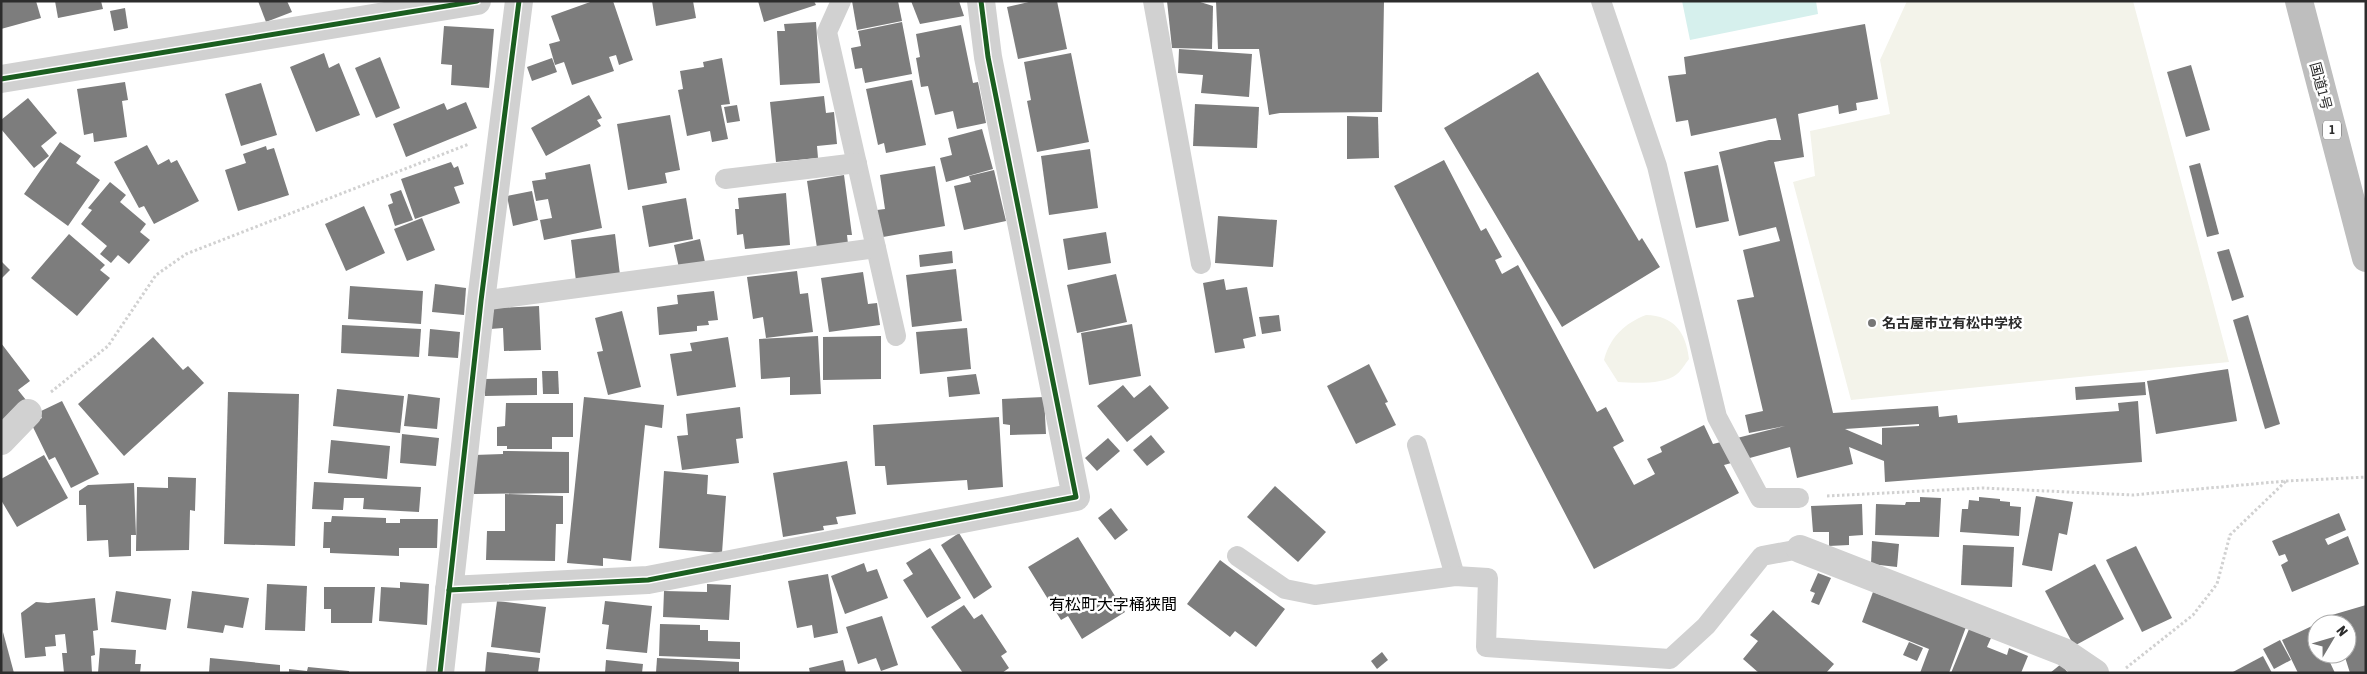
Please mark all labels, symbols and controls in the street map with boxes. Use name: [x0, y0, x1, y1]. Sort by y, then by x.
street label: 国道1号: [2307, 60, 2335, 112]
road number: 1: [2323, 120, 2341, 140]
place label: 名古屋市立有松中学校: [1882, 315, 2022, 331]
marker: 名古屋市立有松中学校: [1866, 317, 1878, 329]
district label: 有松町大字桶狭間: [1049, 595, 1177, 613]
north arrow: [2307, 614, 2357, 664]
text: N: [2333, 623, 2351, 639]

